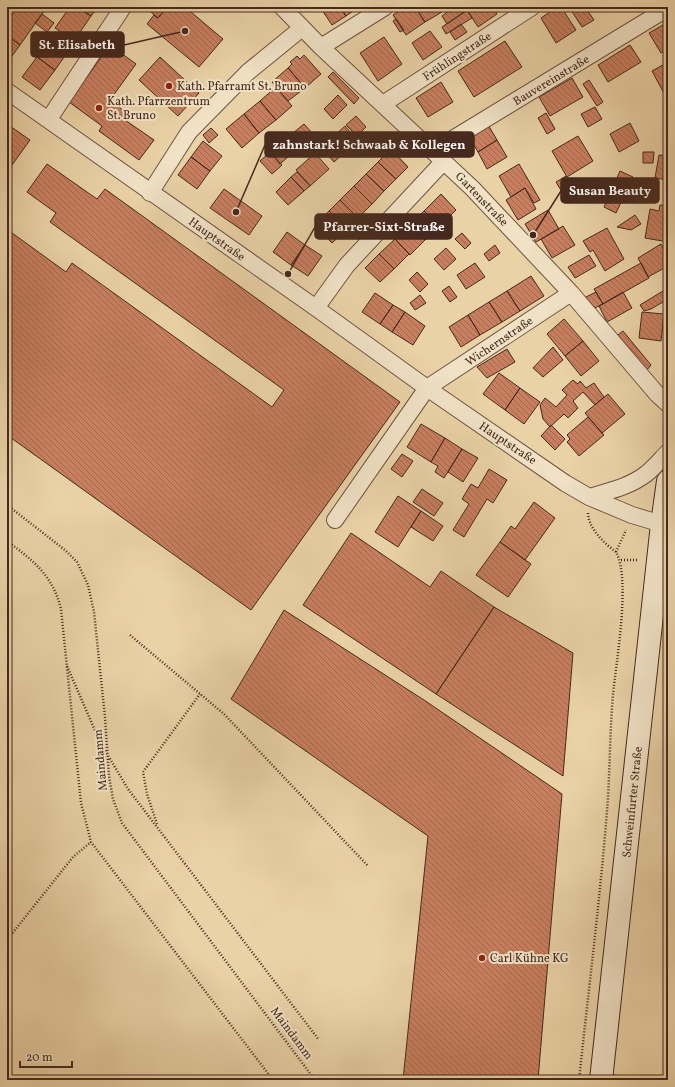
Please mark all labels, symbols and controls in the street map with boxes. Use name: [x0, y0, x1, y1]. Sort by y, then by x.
street label: Frühlingstraße: [420, 28, 495, 85]
callout: St. Elisabeth: [31, 32, 124, 57]
text: St. Elisabeth: [39, 37, 116, 55]
street label: Bauvereinstraße: [510, 52, 593, 110]
place label: Kath. Pfarramt St. Bruno: [177, 79, 307, 95]
marker: Kath. Pfarramt St. Bruno: [164, 81, 174, 91]
place label: Kath. Pfarrzentrum St. Bruno: [107, 94, 211, 124]
marker: Kath. Pfarrzentrum St. Bruno: [94, 103, 104, 113]
callout: zahnstark! Schwaab & Kollegen: [265, 132, 474, 157]
text: zahnstark! Schwaab & Kollegen: [272, 137, 466, 155]
street label: Gartenstraße: [451, 169, 512, 231]
callout: Susan Beauty: [561, 178, 659, 203]
text: Susan Beauty: [569, 183, 652, 201]
street label: Hauptstraße: [185, 214, 248, 266]
callout: Pfarrer-Sixt-Straße: [315, 214, 452, 239]
text: Pfarrer-Sixt-Straße: [323, 219, 445, 237]
street label: Wichernstraße: [463, 313, 537, 370]
street label: Hauptstraße: [476, 419, 540, 469]
street label: Maindamm: [90, 728, 112, 791]
street label: Schweinfurter Straße: [619, 745, 647, 859]
place label: Carl Kühne KG: [490, 951, 569, 967]
marker: Carl Kühne KG: [477, 953, 487, 963]
street label: Maindamm: [266, 1004, 316, 1063]
scale bar: [20, 1043, 72, 1069]
text: 20 m: [26, 1050, 53, 1066]

